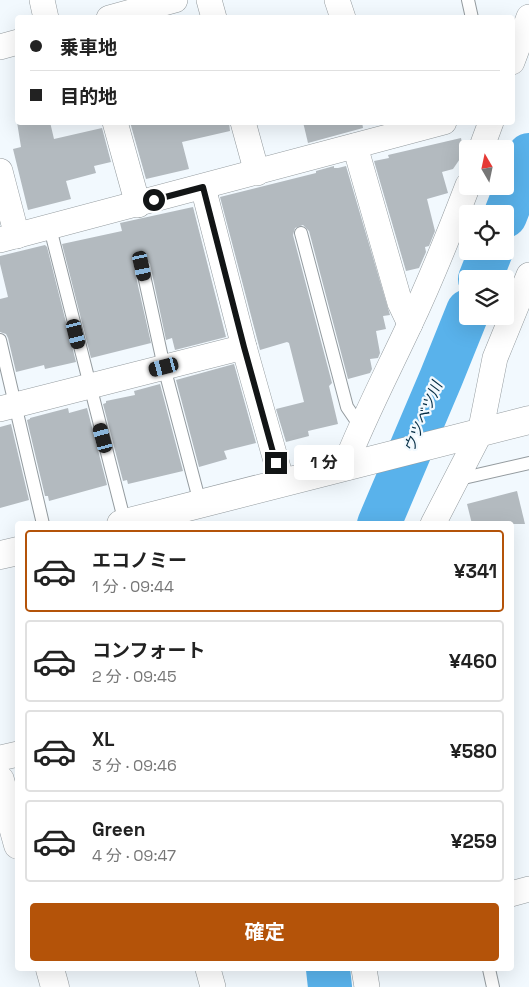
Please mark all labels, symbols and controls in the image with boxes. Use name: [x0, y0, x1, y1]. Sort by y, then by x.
text: 乗車地: [60, 35, 117, 60]
text: 目的地: [60, 84, 117, 109]
north arrow: [459, 140, 514, 195]
map controls: [459, 140, 514, 325]
route start: [143, 189, 165, 211]
button: locate: [459, 205, 514, 260]
car: [131, 250, 152, 282]
button: layers: [459, 270, 514, 325]
car: [65, 318, 86, 350]
car: [147, 356, 180, 378]
water label: ウツベツ川: [399, 377, 447, 455]
car: [91, 422, 114, 454]
callout: 1 分: [294, 446, 354, 480]
route end: [265, 452, 287, 474]
text: 1 分: [310, 452, 338, 473]
text: エコノミー: [92, 548, 187, 573]
icon: car: [32, 549, 77, 594]
text: ¥341: [454, 559, 497, 584]
text: 1 分 · 09:44: [92, 576, 174, 597]
text: コンフォート: [92, 638, 205, 663]
icon: car: [32, 639, 77, 684]
text: ¥460: [449, 649, 497, 674]
text: 2 分 · 09:45: [92, 666, 177, 687]
text: XL: [92, 727, 115, 752]
icon: car: [32, 729, 77, 774]
text: ¥580: [450, 739, 497, 764]
text: 3 分 · 09:46: [92, 755, 177, 776]
text: Green: [92, 817, 145, 842]
icon: car: [32, 819, 77, 864]
text: ¥259: [451, 829, 497, 854]
text: 4 分 · 09:47: [92, 845, 176, 866]
button: 確定: [30, 903, 499, 961]

